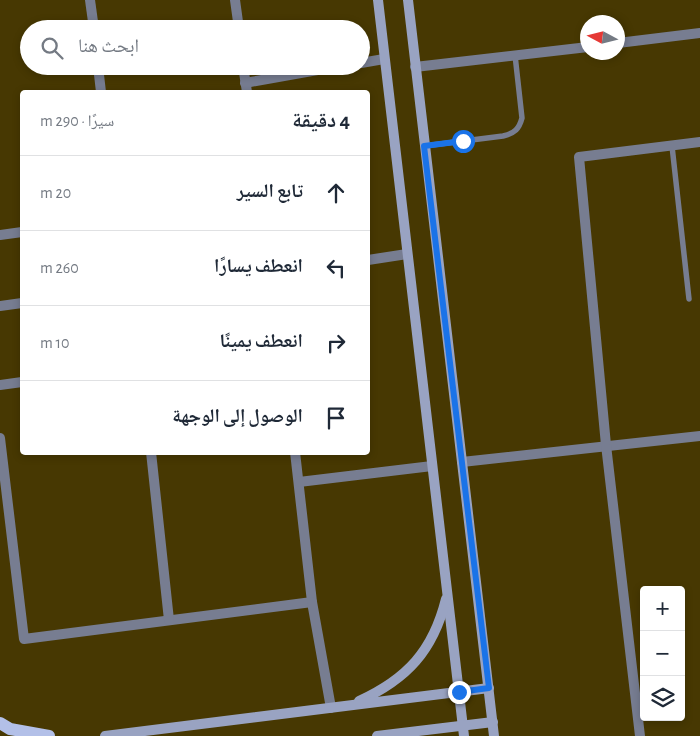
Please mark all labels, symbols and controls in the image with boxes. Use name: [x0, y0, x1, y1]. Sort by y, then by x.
north arrow: [580, 15, 625, 60]
search box: [20, 20, 370, 75]
icon: search: [38, 34, 66, 62]
text: ابحث هنا: [78, 37, 139, 56]
text: 4 دقيقة: [292, 110, 350, 131]
text: سيرًا · 290 m: [40, 113, 114, 129]
route start: [452, 130, 475, 153]
icon: ahead: [322, 179, 350, 207]
text: تابع السير: [237, 182, 303, 201]
text: 20 m: [40, 185, 71, 201]
icon: left: [322, 254, 350, 282]
text: انعطف يسارًا: [214, 257, 303, 276]
text: 260 m: [40, 260, 79, 276]
icon: right: [322, 329, 350, 357]
text: انعطف يمينًا: [220, 332, 303, 351]
text: 10 m: [40, 335, 69, 351]
icon: arrive: [322, 404, 350, 432]
text: الوصول إلى الوجهة: [172, 407, 303, 426]
map controls: [640, 586, 685, 721]
button: +: [640, 586, 685, 631]
button: −: [640, 631, 685, 676]
button: layers: [640, 676, 685, 721]
route end: [448, 681, 471, 704]

